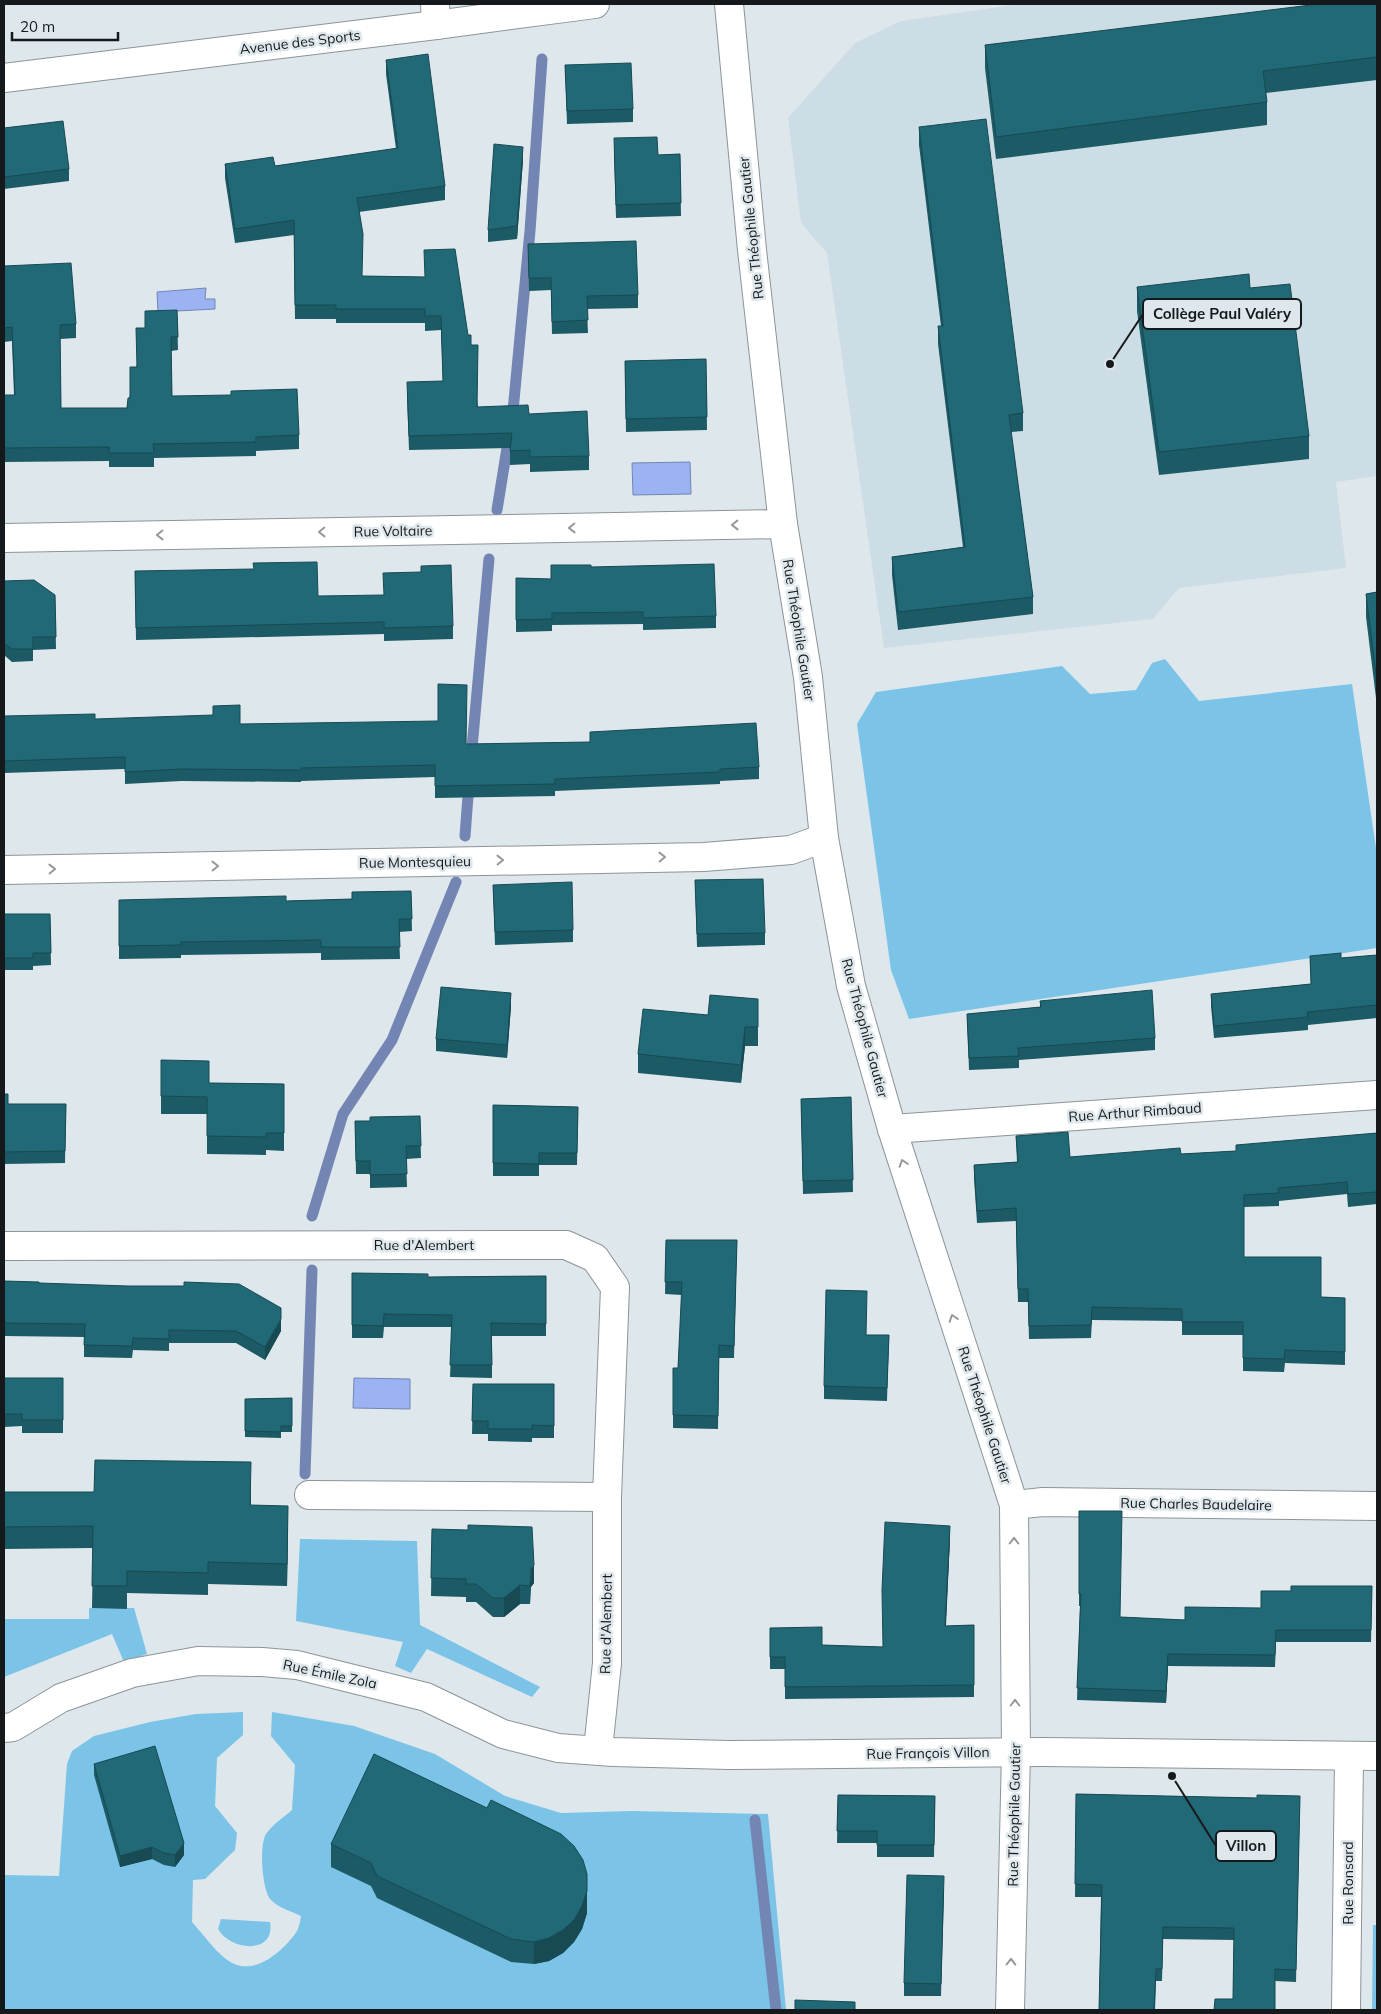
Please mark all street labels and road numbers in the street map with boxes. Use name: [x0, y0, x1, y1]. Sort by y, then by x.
street label: Avenue des Sports: [239, 26, 361, 58]
street label: Rue Théophile Gautier: [734, 155, 767, 300]
street label: Rue Voltaire: [354, 521, 432, 541]
street label: Rue Théophile Gautier: [779, 558, 819, 703]
street label: Rue Montesquieu: [359, 852, 471, 872]
street label: Rue Théophile Gautier: [838, 956, 892, 1101]
street label: Rue Arthur Rimbaud: [1068, 1098, 1202, 1126]
street label: Rue d'Alembert: [374, 1236, 474, 1254]
street label: Rue Théophile Gautier: [954, 1344, 1016, 1487]
street label: Rue Charles Baudelaire: [1120, 1494, 1272, 1514]
street label: Rue d'Alembert: [596, 1574, 616, 1674]
street label: Rue Émile Zola: [281, 1655, 379, 1693]
street label: Rue Théophile Gautier: [1004, 1742, 1024, 1887]
street label: Rue François Villon: [866, 1743, 990, 1763]
street label: Rue Ronsard: [1339, 1841, 1357, 1925]

